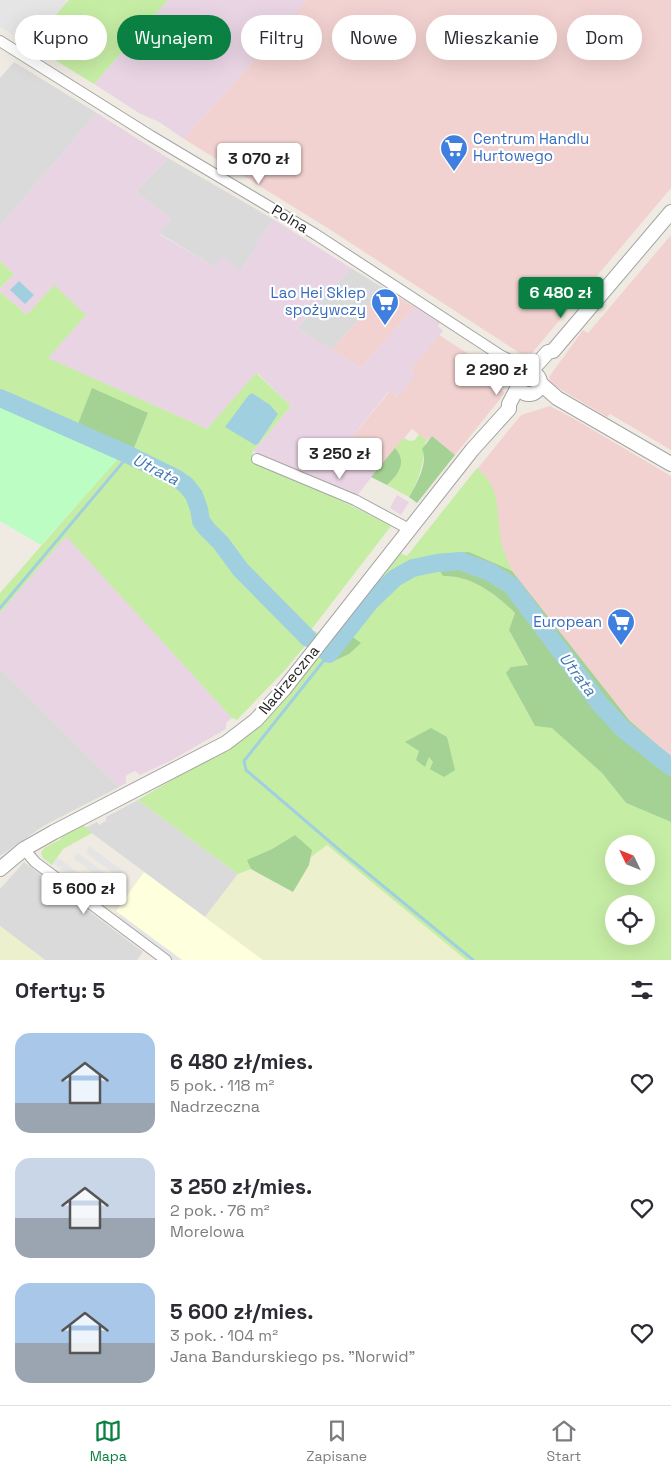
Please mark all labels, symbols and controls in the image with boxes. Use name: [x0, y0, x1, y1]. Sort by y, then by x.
chip: Kupno: [15, 15, 107, 60]
chip: Wynajem: [117, 15, 231, 60]
chip: Filtry: [241, 15, 322, 60]
chip: Nowe: [332, 15, 416, 60]
chip: Mieszkanie: [426, 15, 557, 60]
chip: Dom: [567, 15, 642, 60]
place label: Centrum Handlu Hurtowego: [473, 129, 589, 165]
supermarket icon: Centrum Handlu Hurtowego: [439, 133, 469, 172]
pin: 3 070 zł: [207, 142, 311, 185]
text: 3 070 zł: [228, 148, 290, 169]
street label: Polna: [268, 200, 312, 237]
pin: 6 480 zł: [509, 276, 613, 319]
text: 6 480 zł: [530, 282, 592, 303]
place label: Lao Hei Sklep spożywczy: [271, 283, 366, 319]
supermarket icon: Lao Hei Sklep spożywczy: [370, 287, 400, 326]
pin: 2 290 zł: [445, 354, 549, 396]
text: 2 290 zł: [466, 359, 528, 380]
pin: 3 250 zł: [288, 438, 392, 480]
text: 3 250 zł: [309, 443, 371, 464]
water label: Utrata: [129, 449, 183, 490]
supermarket icon: European: [606, 607, 636, 646]
place label: European: [533, 612, 602, 631]
street label: Nadrzeczna: [254, 641, 323, 718]
water label: Utrata: [554, 648, 601, 701]
north arrow: [605, 835, 655, 885]
map controls: [605, 835, 655, 945]
pin: 5 600 zł: [32, 872, 136, 915]
text: 5 600 zł: [52, 878, 116, 899]
button: locate: [605, 895, 655, 945]
icon: filters: [628, 976, 656, 1004]
text: Oferty: 5: [15, 977, 105, 1004]
text: 6 480 zł/mies.: [170, 1048, 313, 1075]
icon: home: [55, 1053, 115, 1113]
icon: heart: [628, 1069, 656, 1097]
text: 5 pok. · 118 m²: [170, 1075, 274, 1096]
text: Nadrzeczna: [170, 1096, 260, 1117]
text: 3 250 zł/mies.: [170, 1173, 312, 1200]
icon: home: [55, 1178, 115, 1238]
icon: heart: [628, 1194, 656, 1222]
text: 2 pok. · 76 m²: [170, 1200, 270, 1221]
text: Morelowa: [170, 1221, 244, 1242]
text: 5 600 zł/mies.: [170, 1298, 314, 1325]
icon: home: [55, 1303, 115, 1363]
icon: heart: [628, 1319, 656, 1347]
text: 3 pok. · 104 m²: [170, 1325, 278, 1346]
text: Jana Bandurskiego ps. "Norwid": [170, 1346, 415, 1367]
tab: Mapa: [90, 1417, 127, 1465]
tab: Zapisane: [306, 1417, 367, 1465]
tab: Start: [547, 1417, 581, 1465]

